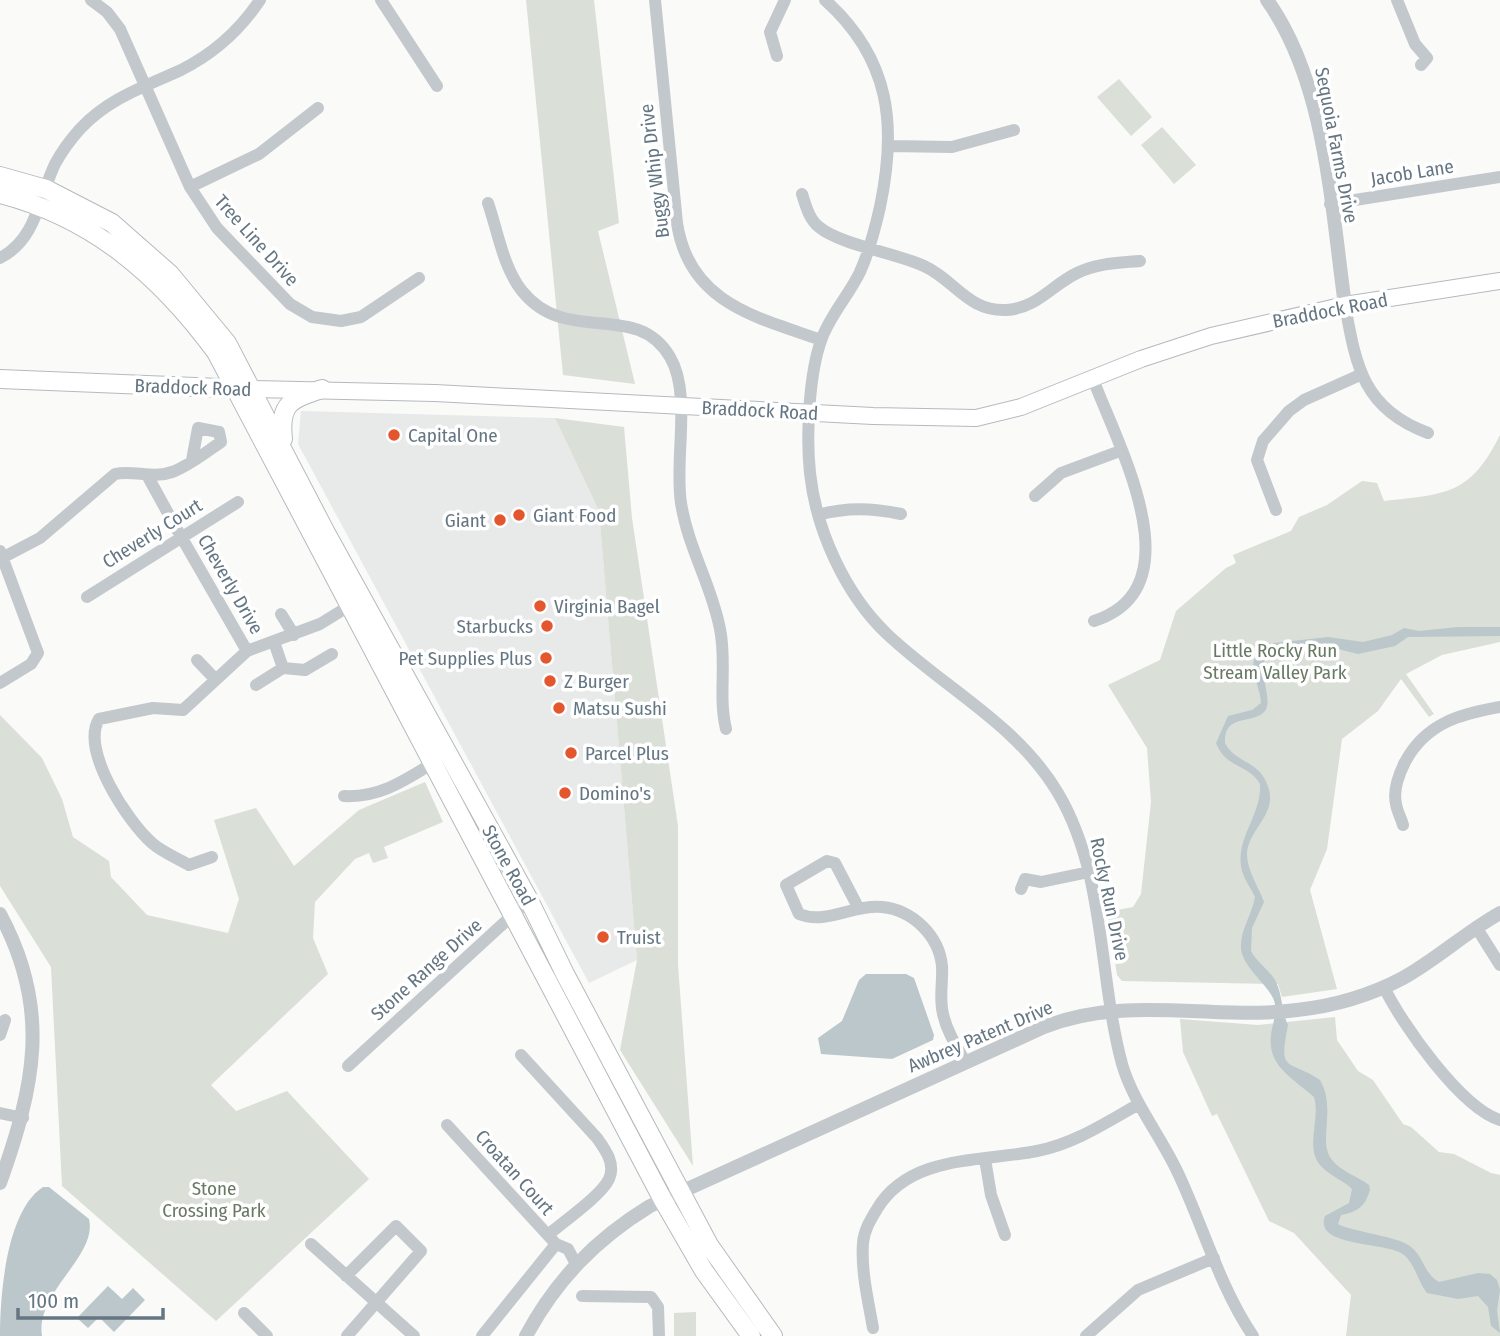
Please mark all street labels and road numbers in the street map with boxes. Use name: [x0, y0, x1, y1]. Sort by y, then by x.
street label: Sequoia Farms Drive: [1310, 65, 1363, 225]
street label: Buggy Whip Drive: [635, 103, 674, 239]
street label: Jacob Lane: [1369, 155, 1455, 190]
street label: Tree Line Drive: [210, 190, 304, 291]
street label: Braddock Road: [1270, 288, 1390, 333]
street label: Braddock Road: [134, 374, 252, 401]
street label: Braddock Road: [701, 396, 819, 425]
street label: Cheverly Court: [98, 493, 207, 573]
street label: Cheverly Drive: [193, 530, 268, 638]
street label: Stone Road: [477, 821, 540, 910]
street label: Rocky Run Drive: [1085, 836, 1134, 963]
street label: Stone Range Drive: [366, 914, 487, 1025]
street label: Awbrey Patent Drive: [904, 996, 1056, 1077]
street label: Croatan Court: [470, 1125, 559, 1220]

